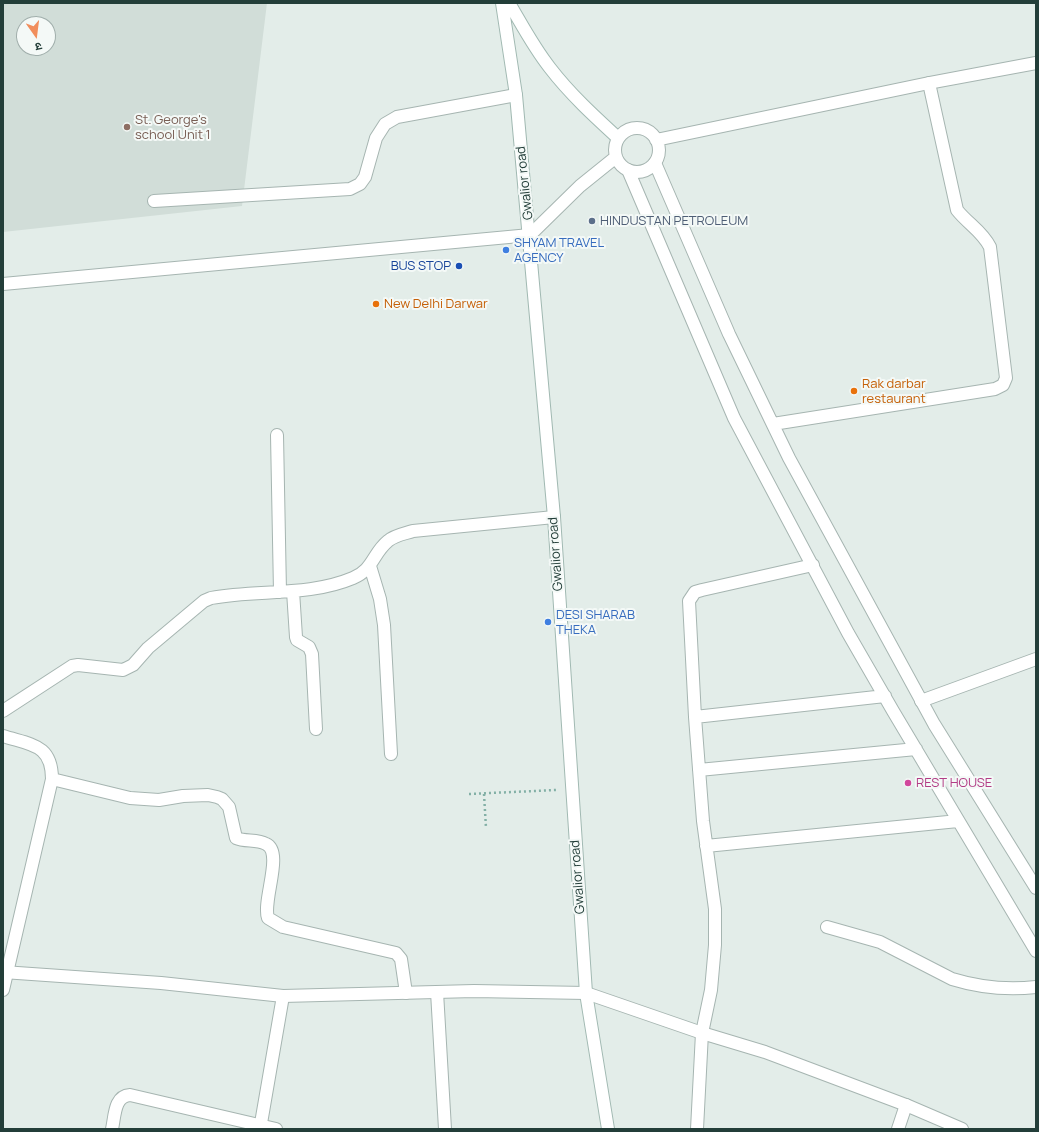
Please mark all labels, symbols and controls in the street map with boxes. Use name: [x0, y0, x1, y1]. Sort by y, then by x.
north arrow: [16, 16, 56, 56]
text: उ: [34, 39, 44, 55]
place label: St. George's school Unit 1: [135, 112, 211, 143]
marker: St. George's school Unit 1: [122, 122, 132, 132]
street label: Gwalior road: [513, 145, 537, 221]
place label: HINDUSTAN PETROLEUM: [600, 213, 748, 229]
marker: HINDUSTAN PETROLEUM: [587, 216, 597, 226]
place label: SHYAM TRAVEL AGENCY: [514, 235, 604, 266]
marker: SHYAM TRAVEL AGENCY: [501, 245, 511, 255]
place label: BUS STOP: [391, 258, 451, 274]
marker: BUS STOP: [454, 261, 464, 271]
place label: New Delhi Darwar: [384, 296, 488, 312]
marker: New Delhi Darwar: [371, 299, 381, 309]
place label: Rak darbar restaurant: [862, 376, 926, 407]
marker: Rak darbar restaurant: [849, 386, 859, 396]
street label: Gwalior road: [546, 516, 566, 592]
place label: DESI SHARAB THEKA: [556, 607, 635, 638]
marker: DESI SHARAB THEKA: [543, 617, 553, 627]
place label: REST HOUSE: [916, 775, 992, 791]
marker: REST HOUSE: [903, 778, 913, 788]
street label: Gwalior road: [568, 839, 588, 915]

